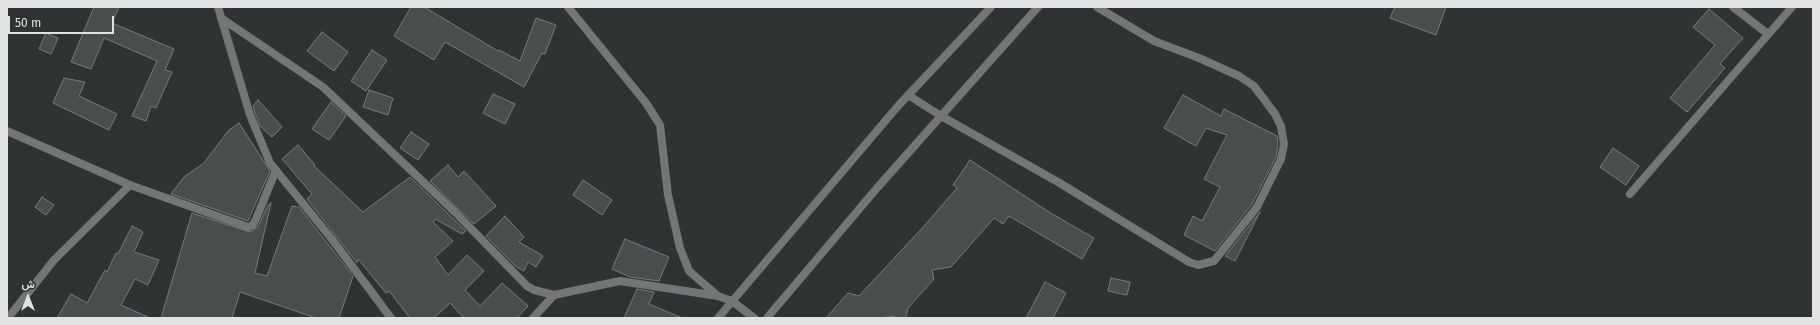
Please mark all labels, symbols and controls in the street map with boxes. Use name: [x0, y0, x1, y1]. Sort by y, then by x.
scale bar: [10, 8, 116, 34]
text: 50 m: [15, 16, 41, 30]
north arrow: [8, 277, 48, 317]
text: ش: [21, 278, 35, 291]

